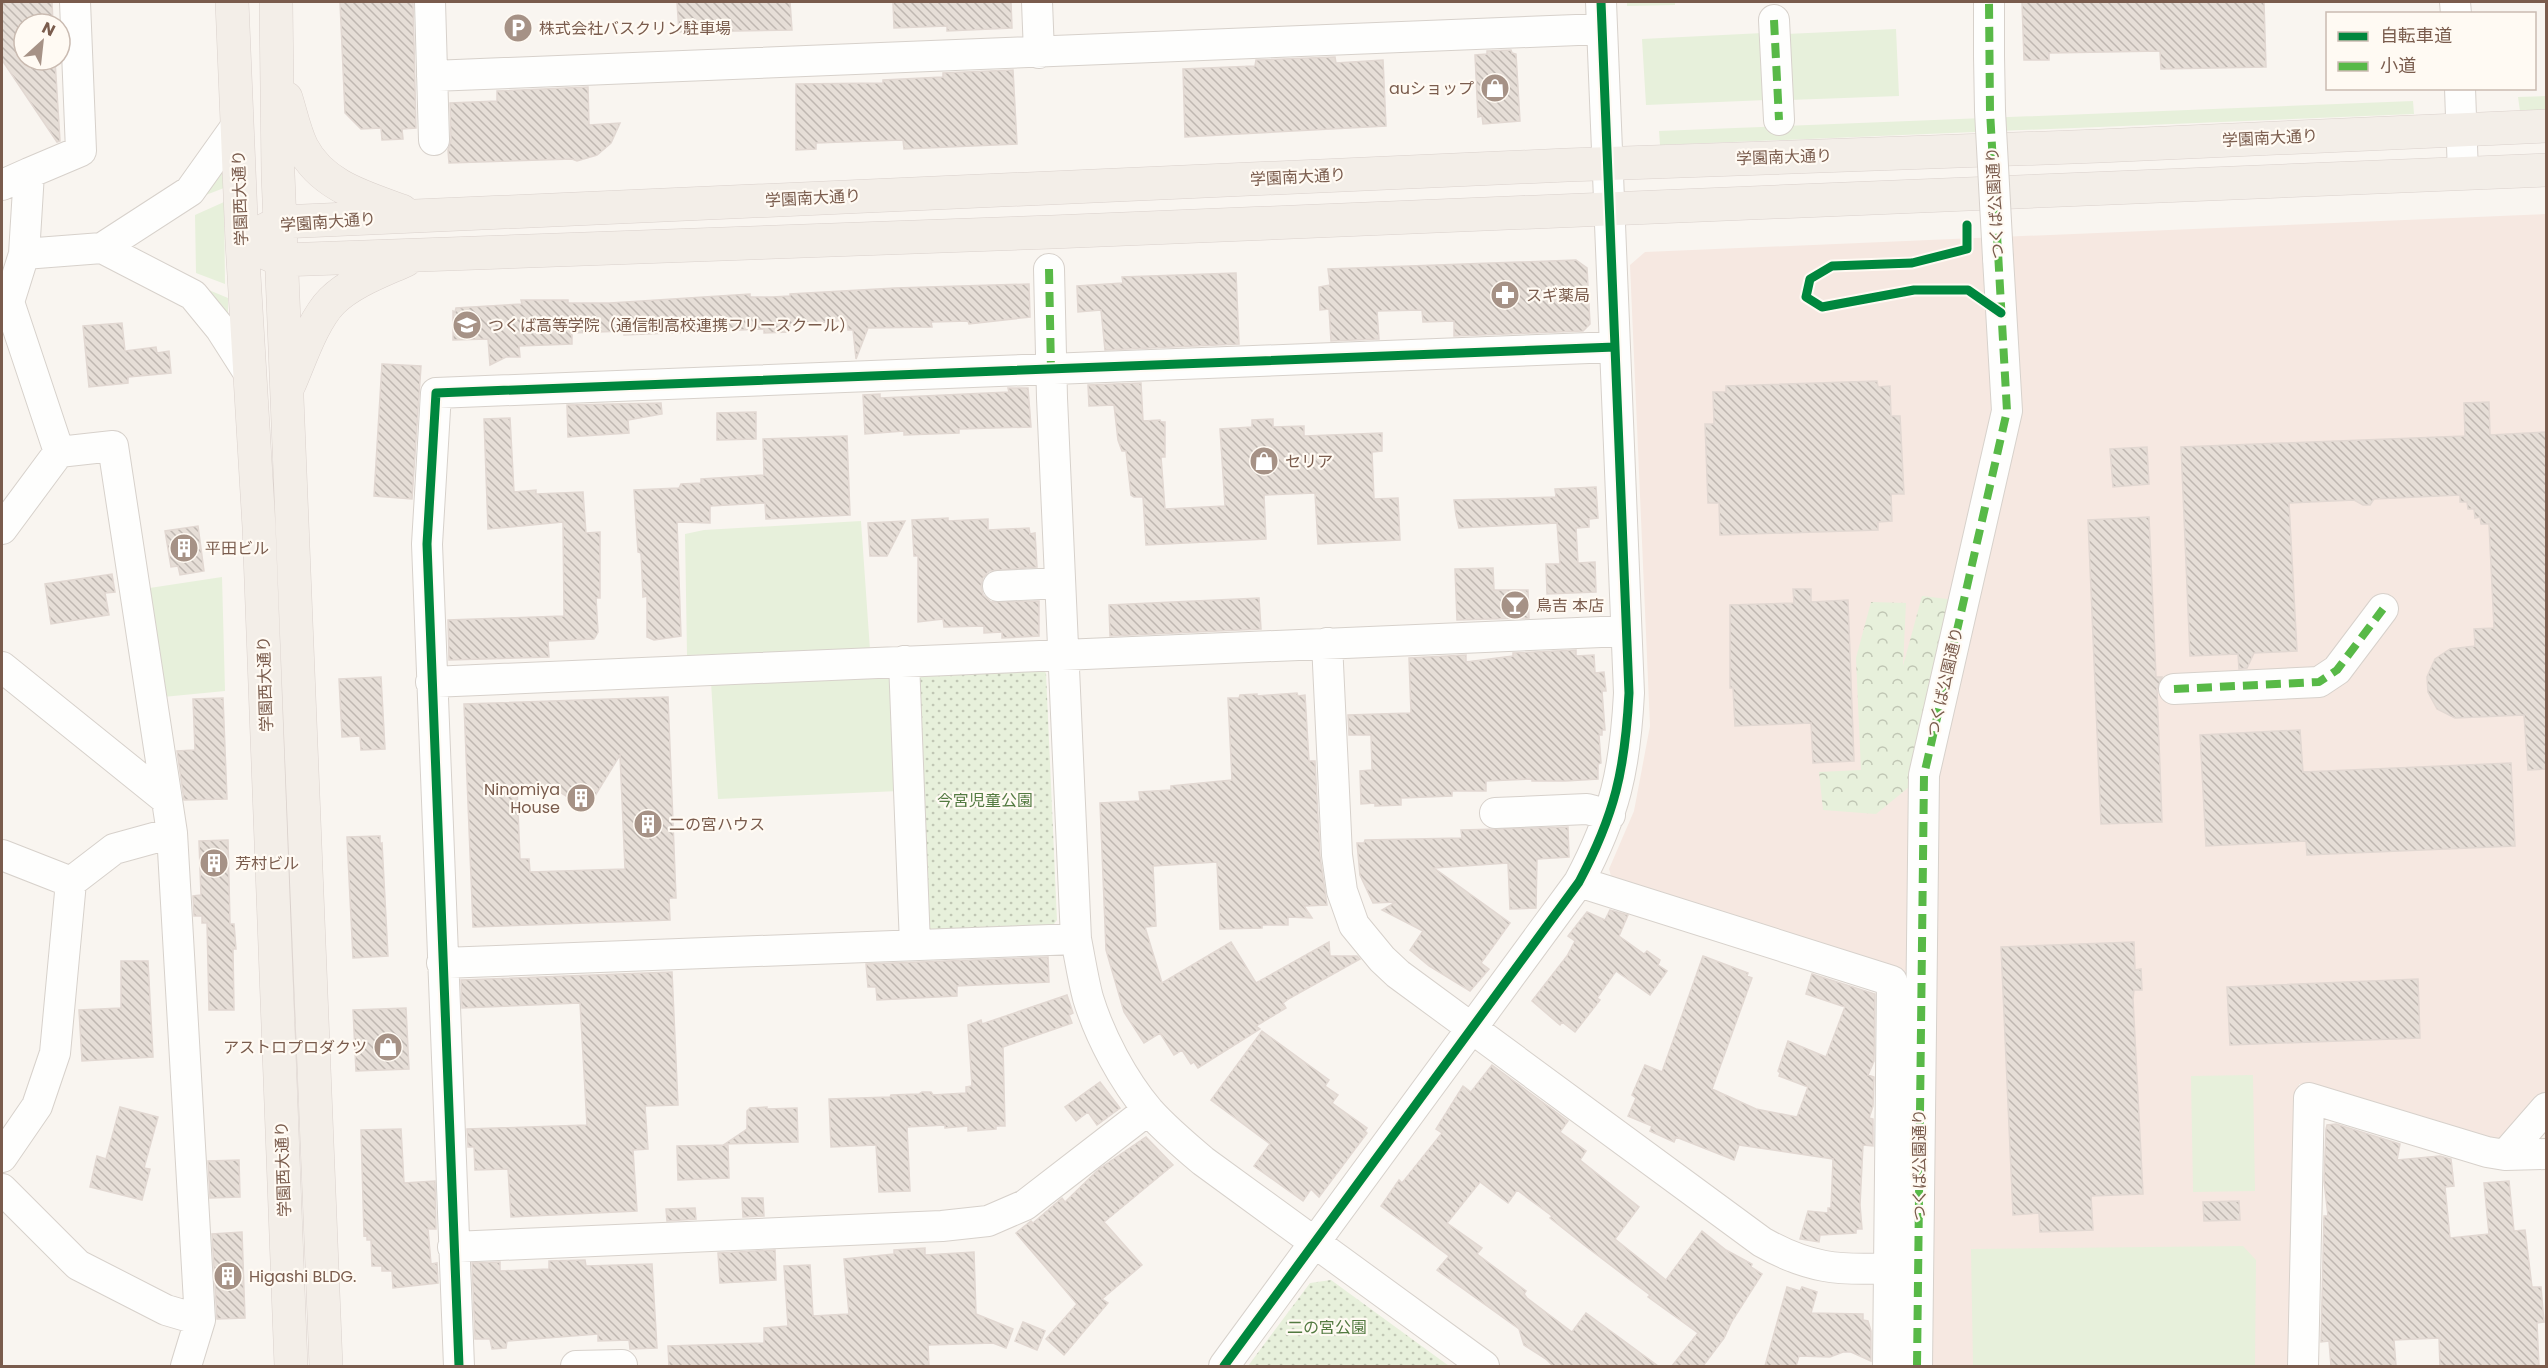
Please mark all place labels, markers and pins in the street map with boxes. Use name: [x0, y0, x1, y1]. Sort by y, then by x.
parking icon: 株式会社バスクリン駐車場: [502, 12, 534, 44]
place label: 株式会社バスクリン駐車場: [539, 17, 731, 40]
shop icon: auショップ: [1479, 72, 1511, 104]
place label: auショップ: [1389, 77, 1474, 100]
pharmacy icon: スギ薬局: [1489, 279, 1521, 311]
place label: スギ薬局: [1526, 284, 1590, 307]
school or university icon: つくば高等学院（通信制高校連携フリースクール）: [451, 309, 483, 341]
place label: つくば高等学院（通信制高校連携フリースクール）: [488, 314, 855, 337]
shop icon: セリア: [1248, 445, 1280, 477]
place label: セリア: [1285, 450, 1333, 473]
building icon: 平田ビル: [168, 532, 200, 564]
place label: 平田ビル: [205, 537, 269, 560]
bar icon: 鳥吉 本店: [1499, 589, 1531, 621]
place label: 鳥吉 本店: [1536, 594, 1604, 617]
place label: Ninomiya House: [484, 778, 560, 819]
building icon: Ninomiya House: [565, 782, 597, 814]
building icon: 二の宮ハウス: [632, 808, 664, 840]
place label: 二の宮ハウス: [669, 813, 765, 836]
building icon: 芳村ビル: [198, 847, 230, 879]
place label: 芳村ビル: [235, 852, 299, 875]
shop icon: アストロプロダクツ: [372, 1031, 404, 1063]
place label: アストロプロダクツ: [223, 1036, 367, 1059]
building icon: Higashi BLDG.: [212, 1260, 244, 1292]
place label: Higashi BLDG.: [249, 1265, 356, 1288]

